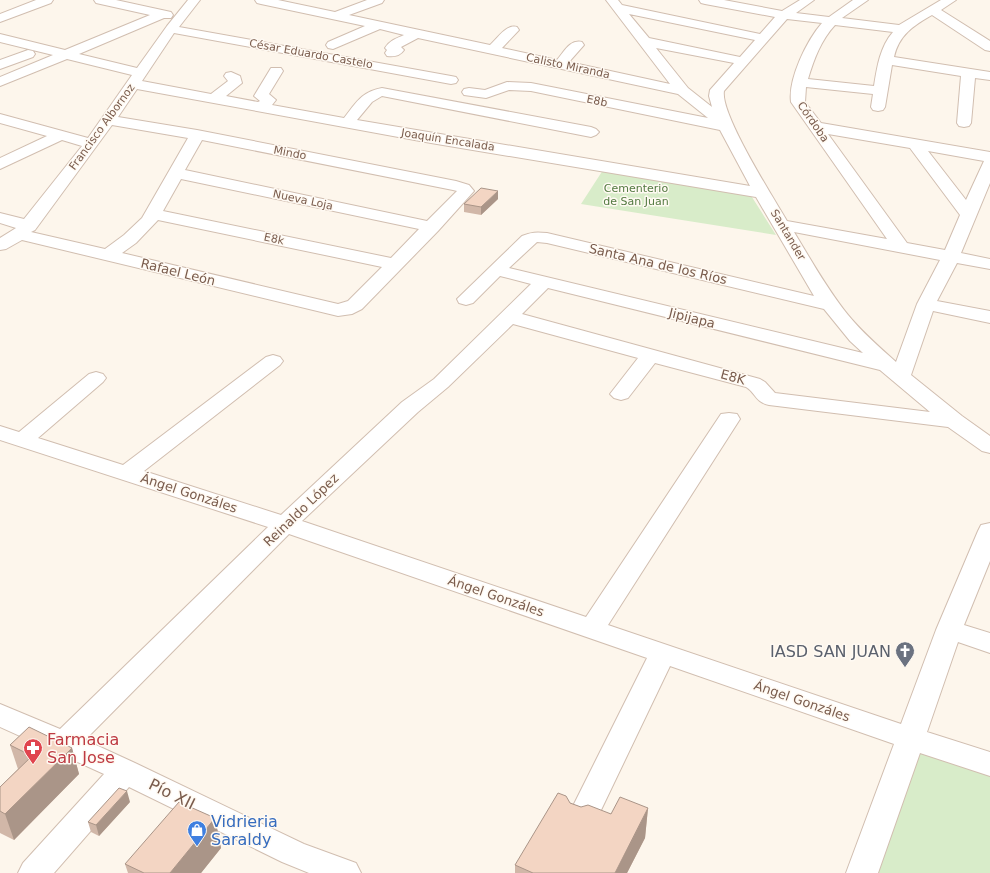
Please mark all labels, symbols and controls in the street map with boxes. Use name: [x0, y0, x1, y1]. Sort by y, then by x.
street label: César Eduardo Castelo: [248, 37, 374, 71]
street label: Calisto Miranda: [525, 51, 611, 81]
street label: Francisco Albornoz: [66, 81, 138, 172]
street label: E8b: [585, 92, 609, 110]
street label: Córdoba: [794, 99, 832, 145]
street label: Joaquín Encalada: [399, 126, 496, 154]
street label: Mindo: [272, 143, 308, 163]
park label: Cementerio de San Juan: [603, 182, 669, 208]
street label: Nueva Loja: [272, 187, 334, 213]
street label: Santander: [768, 207, 808, 263]
street label: E8k: [263, 231, 286, 248]
street label: Santa Ana de los Ríos: [588, 241, 729, 287]
street label: Rafael León: [139, 256, 217, 288]
street label: Jipijapa: [666, 305, 717, 331]
street label: E8K: [719, 367, 747, 388]
street label: Ángel Gonzáles: [139, 470, 239, 516]
street label: Reinaldo López: [260, 470, 342, 550]
street label: Ángel Gonzáles: [446, 573, 546, 620]
church icon: IASD SAN JUAN: [894, 640, 916, 668]
place label: IASD SAN JUAN: [770, 642, 891, 661]
street label: Ángel Gonzáles: [752, 678, 852, 725]
place label: Farmacia San Jose: [47, 730, 119, 767]
pharmacy icon: Farmacia San Jose: [22, 737, 44, 765]
street label: Pío XII: [146, 775, 198, 813]
place label: Vidrieria Saraldy: [211, 812, 278, 849]
shop icon: Vidrieria Saraldy: [186, 819, 208, 847]

